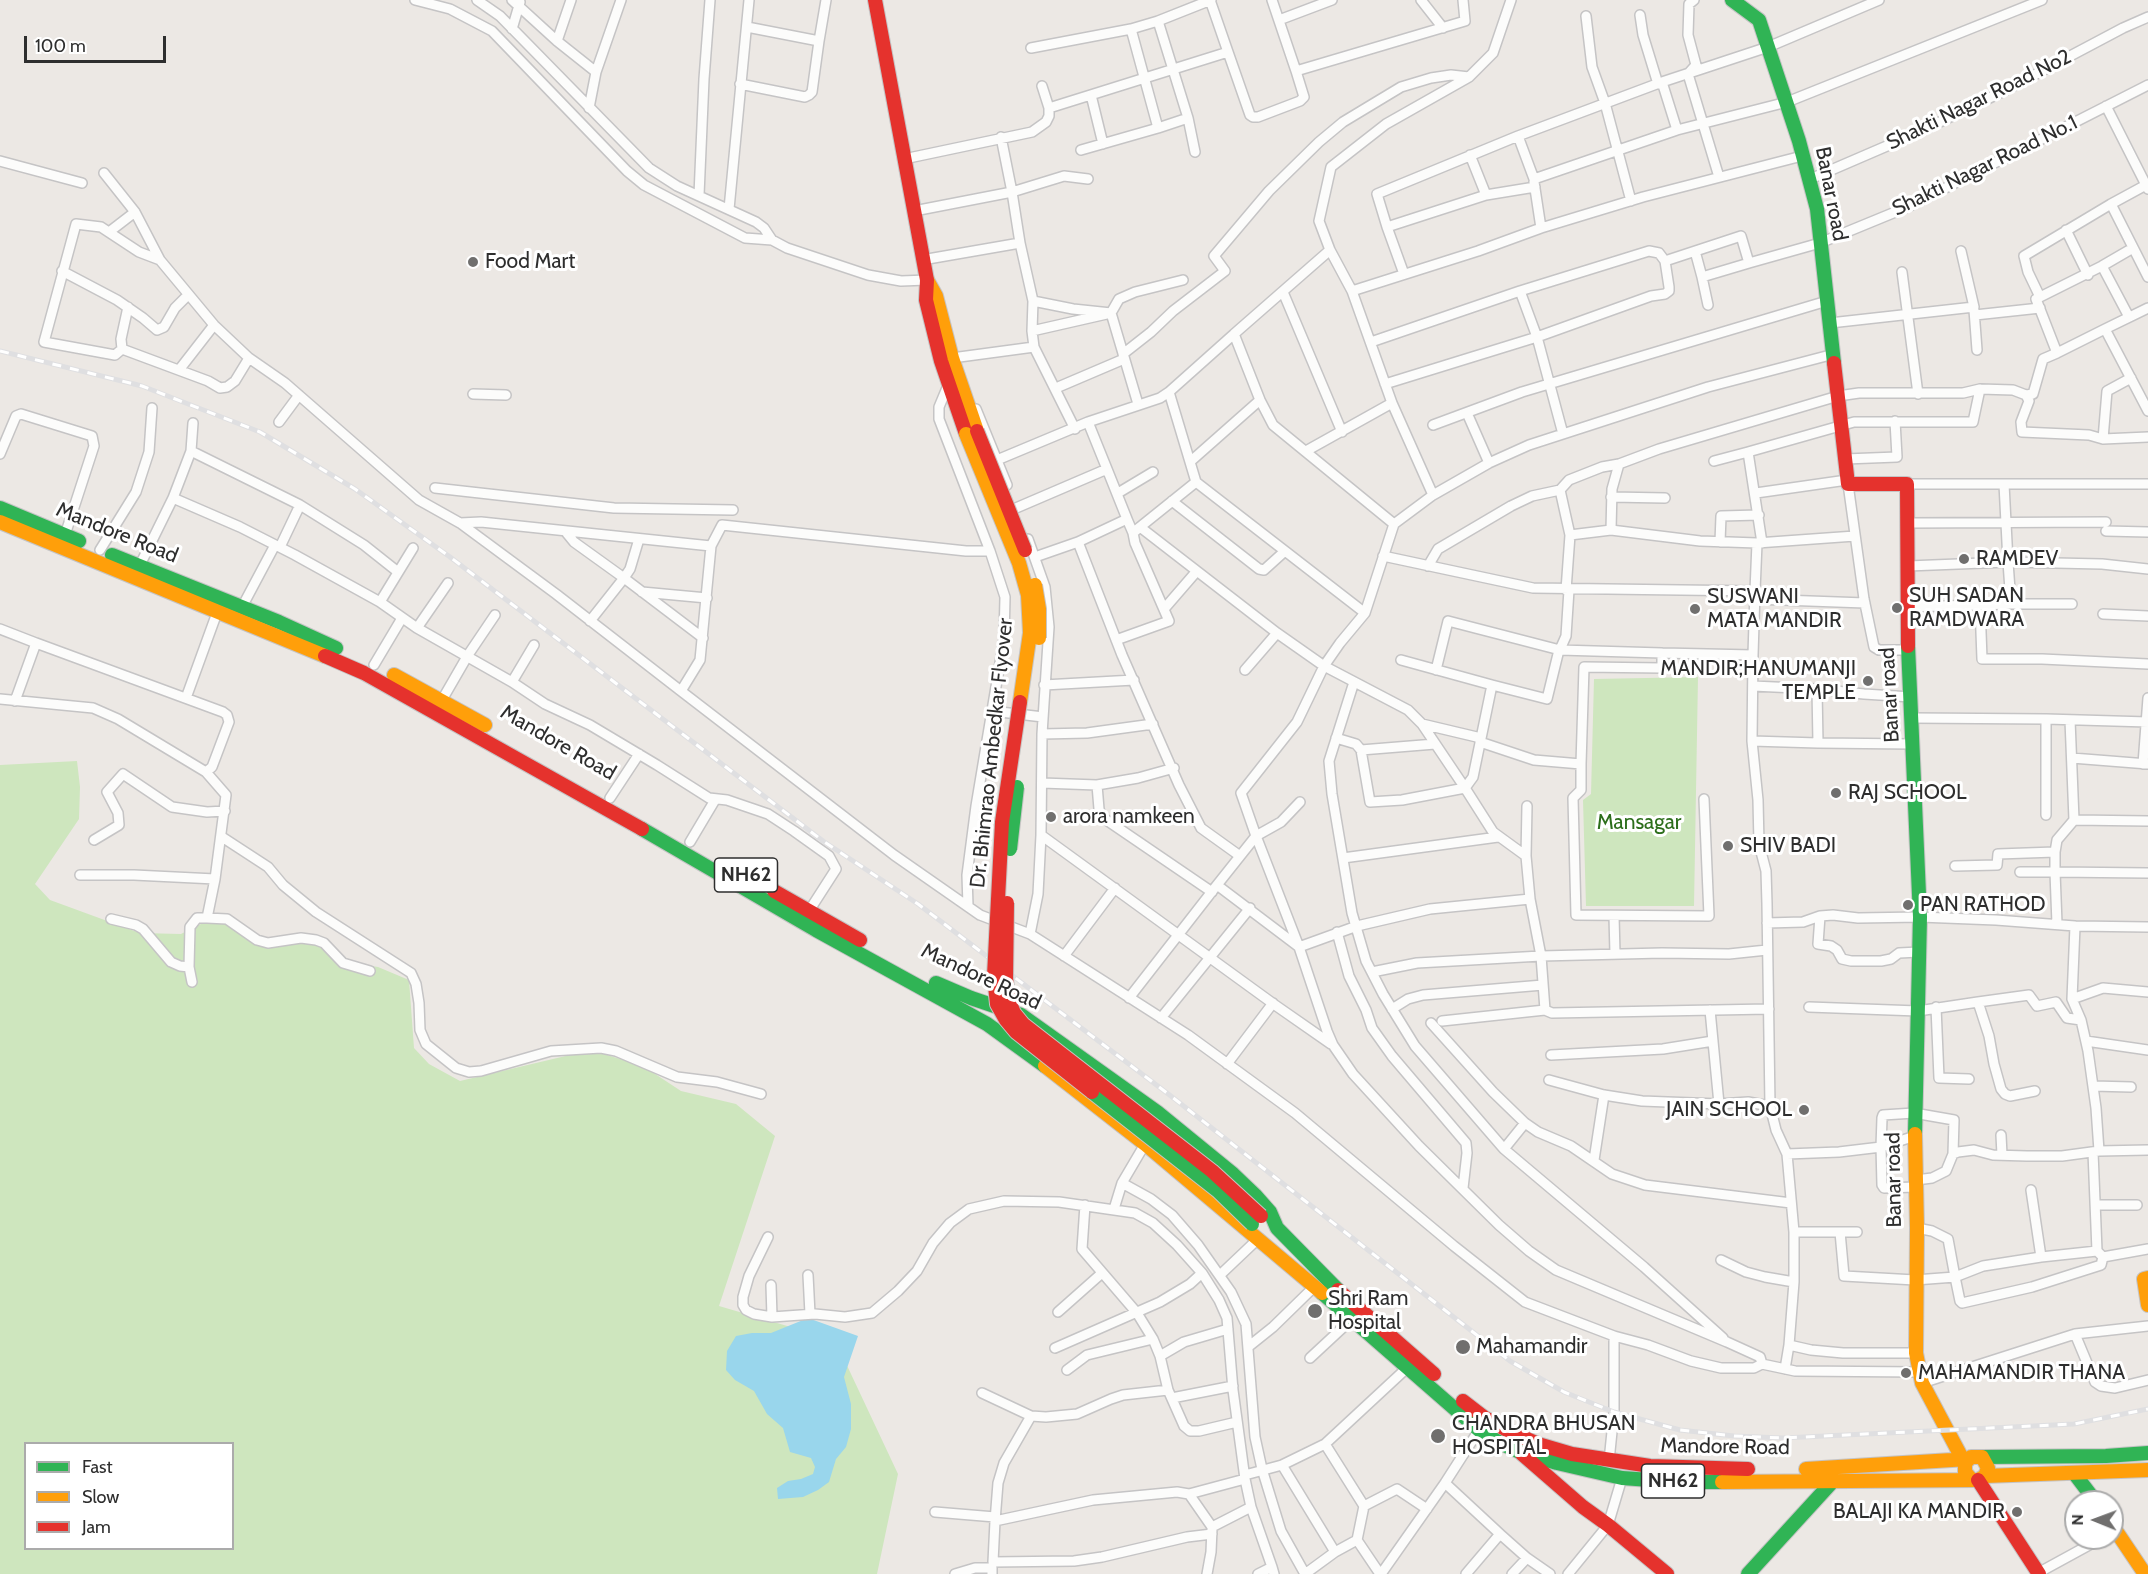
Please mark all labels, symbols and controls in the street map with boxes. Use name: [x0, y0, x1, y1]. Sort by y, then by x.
scale bar: [27, 24, 170, 62]
text: 100 m: [35, 35, 86, 57]
street label: Shakti Nagar Road No2: [1882, 44, 2076, 156]
street label: Shakti Nagar Road No.1: [1888, 110, 2082, 222]
street label: Banar road: [1810, 145, 1852, 243]
place label: Food Mart: [485, 249, 575, 275]
marker: Food Mart: [466, 255, 480, 269]
street label: Mandore Road: [52, 497, 182, 569]
place label: RAMDEV: [1976, 546, 2058, 572]
marker: RAMDEV: [1957, 552, 1971, 566]
place label: SUH SADAN RAMDWARA: [1909, 583, 2024, 633]
place label: SUSWANI MATA MANDIR: [1707, 584, 1842, 634]
marker: SUH SADAN RAMDWARA: [1890, 601, 1904, 615]
marker: SUSWANI MATA MANDIR: [1688, 602, 1702, 616]
street label: Dr. Bhimrao Ambedkar Flyover: [965, 617, 1019, 889]
street label: Banar road: [1875, 647, 1905, 743]
place label: MANDIR;HANUMANJI TEMPLE: [1660, 656, 1856, 706]
marker: MANDIR;HANUMANJI TEMPLE: [1861, 674, 1875, 688]
street label: Mandore Road: [496, 700, 620, 786]
place label: RAJ SCHOOL: [1848, 780, 1967, 806]
marker: RAJ SCHOOL: [1829, 786, 1843, 800]
place label: arora namkeen: [1063, 804, 1195, 830]
marker: arora namkeen: [1044, 810, 1058, 824]
park label: Mansagar: [1597, 810, 1681, 836]
place label: SHIV BADI: [1740, 833, 1836, 859]
marker: SHIV BADI: [1721, 839, 1735, 853]
road number: NH62: [714, 858, 777, 892]
place label: PAN RATHOD: [1920, 892, 2046, 918]
marker: PAN RATHOD: [1901, 898, 1915, 912]
street label: Mandore Road: [917, 938, 1045, 1016]
place label: JAIN SCHOOL: [1666, 1097, 1792, 1123]
marker: JAIN SCHOOL: [1797, 1103, 1811, 1117]
street label: Banar road: [1881, 1132, 1907, 1228]
place label: Shri Ram Hospital: [1328, 1286, 1408, 1336]
marker: Shri Ram Hospital: [1306, 1302, 1324, 1320]
place label: Mahamandir: [1476, 1334, 1587, 1360]
marker: Mahamandir: [1454, 1338, 1472, 1356]
place label: MAHAMANDIR THANA: [1918, 1360, 2125, 1386]
marker: MAHAMANDIR THANA: [1899, 1366, 1913, 1380]
place label: CHANDRA BHUSAN HOSPITAL: [1452, 1411, 1636, 1461]
marker: CHANDRA BHUSAN HOSPITAL: [1429, 1427, 1447, 1445]
street label: Mandore Road: [1660, 1433, 1790, 1461]
legend: [24, 1442, 234, 1550]
text: Fast: [82, 1456, 113, 1478]
road number: NH62: [1642, 1464, 1704, 1498]
text: Slow: [82, 1486, 119, 1508]
north arrow: [2064, 1490, 2124, 1550]
place label: BALAJI KA MANDIR: [1833, 1499, 2005, 1525]
marker: BALAJI KA MANDIR: [2010, 1505, 2024, 1519]
text: N: [2068, 1514, 2087, 1526]
text: Jam: [82, 1516, 111, 1538]

